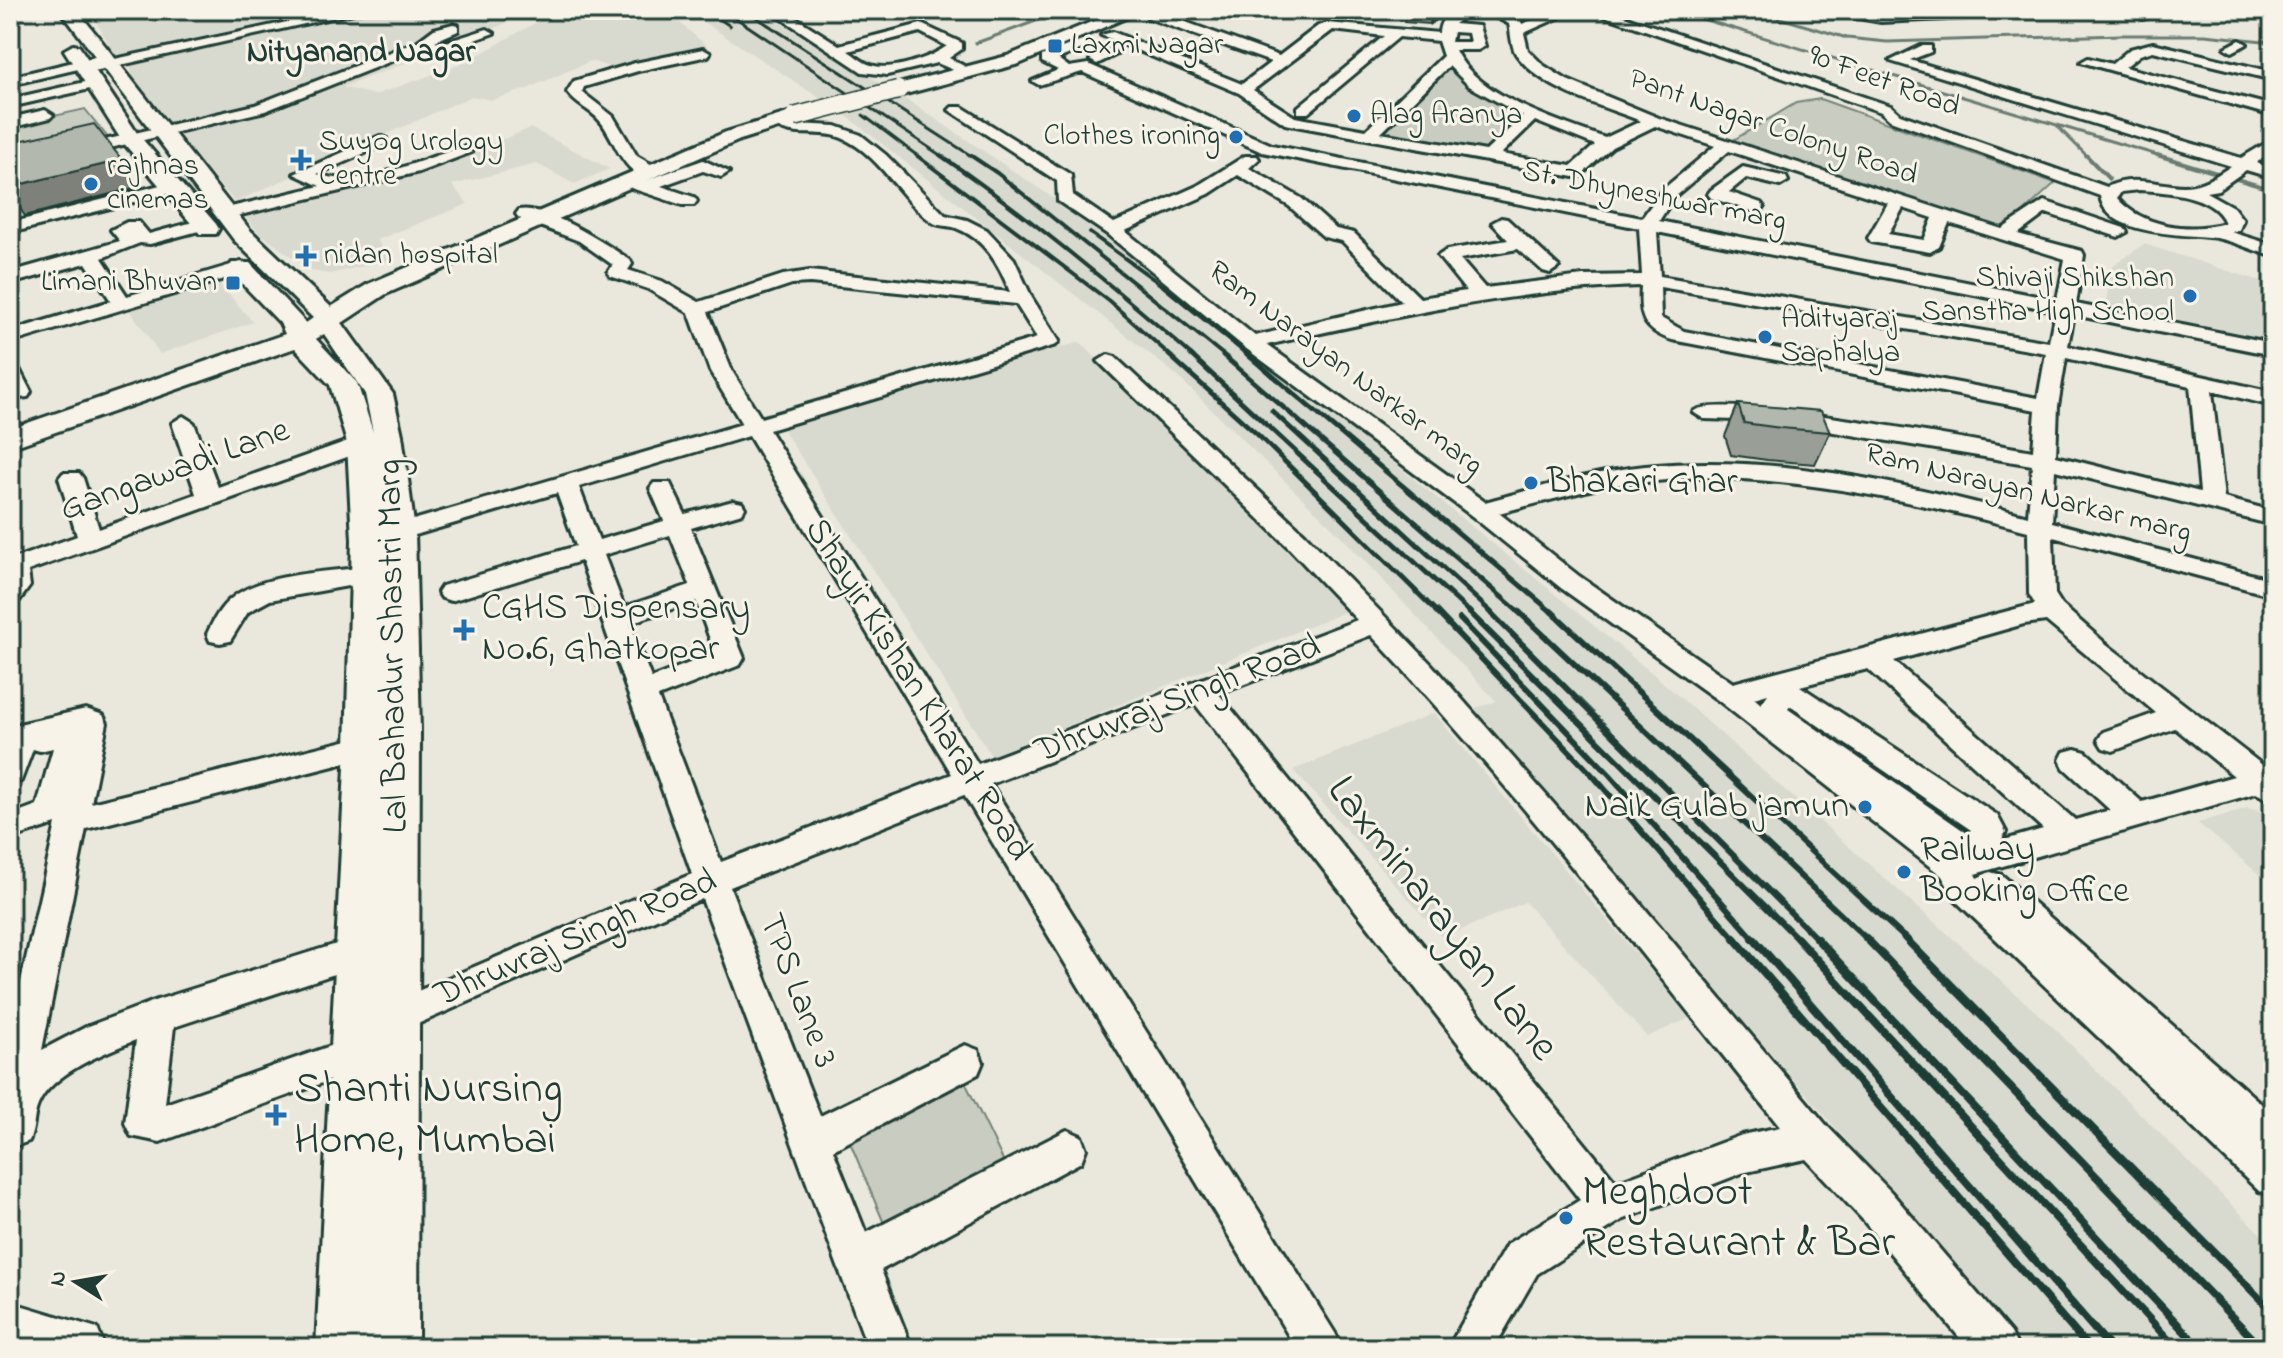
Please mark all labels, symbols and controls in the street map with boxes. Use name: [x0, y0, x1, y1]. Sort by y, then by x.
place label: Laxmi Nagar: [1071, 24, 1224, 68]
district label: Nityanand Nagar: [247, 30, 476, 78]
street label: 90 Feet Road: [1802, 34, 1966, 130]
marker: Laxmi Nagar: [1046, 37, 1064, 55]
street label: Pant Nagar Colony Road: [1623, 58, 1924, 198]
place label: Alag Aranya: [1370, 94, 1522, 138]
marker: Alag Aranya: [1345, 107, 1363, 125]
place label: Clothes ironing: [1044, 115, 1220, 159]
place label: Suyog Urology Centre: [319, 121, 503, 199]
marker: Clothes ironing: [1227, 128, 1245, 146]
place label: rajhnas cinemas: [107, 145, 209, 223]
marker: Suyog Urology Centre: [290, 149, 312, 171]
street label: St. Dhyneshwar marg: [1518, 150, 1790, 244]
marker: rajhnas cinemas: [82, 175, 100, 193]
place label: nidan hospital: [324, 234, 498, 278]
marker: nidan hospital: [295, 245, 317, 267]
street label: Ram Narayan Narkar marg: [1198, 251, 1492, 487]
place label: Shivaji Shikshan Sanstha High School: [1921, 257, 2174, 335]
place label: Limani Bhuvan: [41, 261, 217, 305]
marker: Limani Bhuvan: [224, 274, 242, 292]
marker: Shivaji Shikshan Sanstha High School: [2181, 287, 2199, 305]
place label: Adityaraj Saphalya: [1781, 298, 1900, 376]
marker: Adityaraj Saphalya: [1756, 328, 1774, 346]
street label: Gangawadi Lane: [53, 405, 298, 537]
street label: Ram Narayan Narkar marg: [1860, 432, 2196, 556]
place label: Bhakari Ghar: [1546, 457, 1739, 510]
street label: Lal Bahadur Shastri Marg: [364, 458, 424, 834]
marker: Bhakari Ghar: [1522, 474, 1540, 492]
street label: Shayir Kishan Kharat Road: [790, 508, 1044, 872]
place label: CGHS Dispensary No.6, Ghatkopar: [482, 583, 750, 677]
marker: CGHS Dispensary No.6, Ghatkopar: [453, 619, 475, 641]
street label: Dhruvraj Singh Road: [1026, 621, 1329, 779]
street label: Laxminarayan Lane: [1310, 763, 1574, 1076]
place label: Naik Gulab jamun: [1585, 781, 1849, 834]
marker: Naik Gulab jamun: [1856, 798, 1874, 816]
place label: Railway Booking Office: [1919, 825, 2130, 919]
street label: Dhruvraj Singh Road: [426, 856, 726, 1023]
marker: Railway Booking Office: [1895, 863, 1913, 881]
street label: TPS Lane 3: [743, 906, 851, 1076]
place label: Shanti Nursing Home, Mumbai: [294, 1058, 563, 1173]
marker: Shanti Nursing Home, Mumbai: [265, 1104, 287, 1126]
place label: Meghdoot Restaurant & Bar: [1582, 1161, 1895, 1276]
marker: Meghdoot Restaurant & Bar: [1557, 1209, 1575, 1227]
north arrow: [36, 1242, 116, 1322]
text: N: [42, 1268, 76, 1289]

